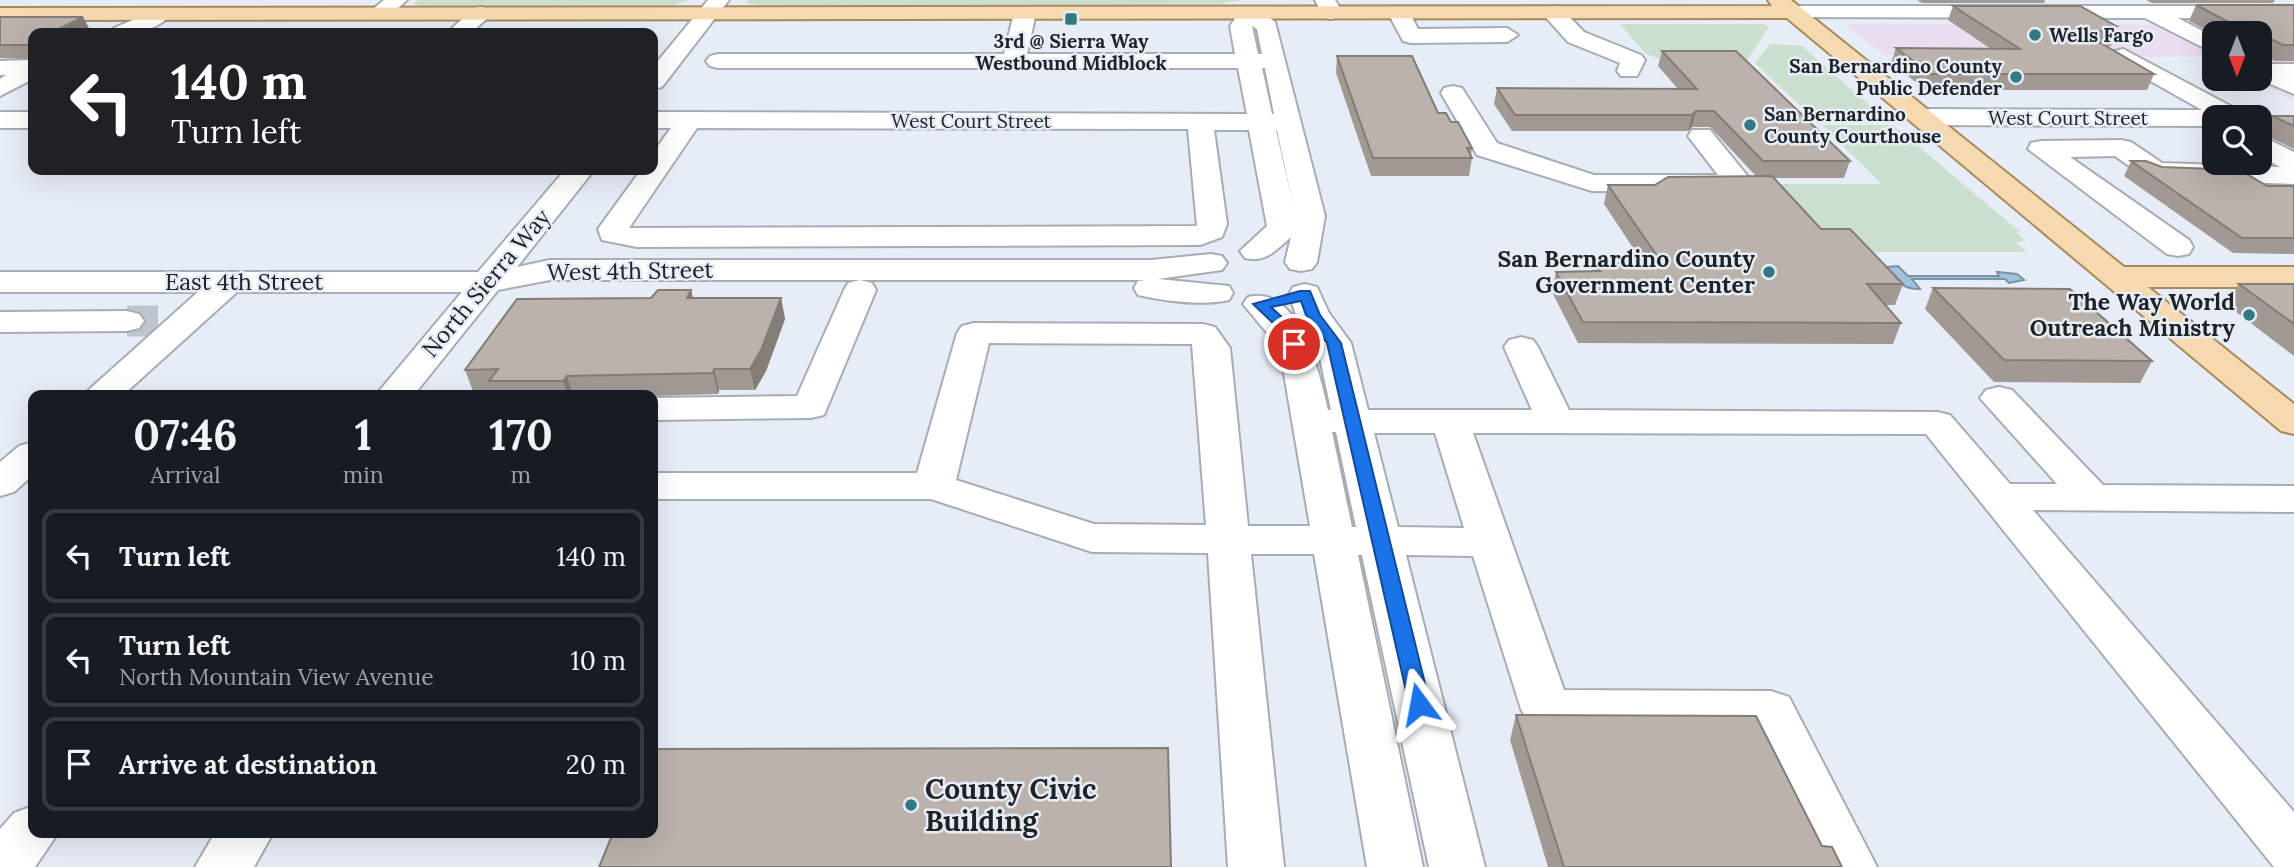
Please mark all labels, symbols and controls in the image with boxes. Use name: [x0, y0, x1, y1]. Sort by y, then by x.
marker: 3rd @ Sierra Way Westbound Midblock: [1063, 11, 1079, 27]
north arrow: [2202, 21, 2272, 91]
map controls: [2202, 21, 2272, 175]
place label: Wells Fargo: [2049, 23, 2154, 47]
marker: Wells Fargo: [2027, 27, 2043, 43]
place label: 3rd @ Sierra Way Westbound Midblock: [975, 29, 1167, 75]
text: 140 m: [171, 50, 307, 112]
place label: San Bernardino County Public Defender: [1789, 54, 2003, 100]
icon: left: [56, 56, 147, 147]
marker: San Bernardino County Public Defender: [2008, 69, 2024, 85]
place label: San Bernardino County Courthouse: [1764, 102, 1941, 148]
button: search: [2202, 105, 2272, 175]
street label: West Court Street: [1988, 106, 2149, 130]
street label: West Court Street: [891, 109, 1052, 133]
text: Turn left: [171, 111, 301, 152]
marker: San Bernardino County Courthouse: [1742, 117, 1758, 133]
street label: North Sierra Way: [415, 202, 557, 363]
place label: San Bernardino County Government Center: [1498, 244, 1755, 299]
street label: West 4th Street: [547, 255, 714, 286]
marker: San Bernardino County Government Center: [1761, 264, 1777, 280]
street label: East 4th Street: [165, 267, 323, 296]
place label: The Way World Outreach Ministry: [2030, 287, 2235, 342]
marker: The Way World Outreach Ministry: [2241, 307, 2257, 323]
pin: [1264, 314, 1324, 374]
icon: arrive: [1275, 325, 1313, 363]
text: 07:46: [133, 408, 237, 462]
text: 1: [355, 408, 372, 462]
text: 170: [489, 408, 553, 462]
text: Arrival: [150, 460, 221, 489]
text: min: [343, 460, 384, 489]
text: m: [511, 460, 531, 489]
icon: left: [60, 537, 98, 575]
text: Turn left: [119, 540, 230, 573]
text: 140 m: [556, 540, 626, 573]
text: Turn left: [119, 629, 230, 662]
icon: left: [60, 641, 98, 679]
text: 10 m: [570, 644, 626, 677]
text: North Mountain View Avenue: [119, 662, 434, 691]
position arrow: [1382, 667, 1456, 741]
icon: arrive: [60, 745, 98, 783]
text: Arrive at destination: [119, 748, 377, 781]
text: 20 m: [566, 748, 626, 781]
place label: County Civic Building: [925, 771, 1097, 839]
marker: County Civic Building: [903, 797, 919, 813]

